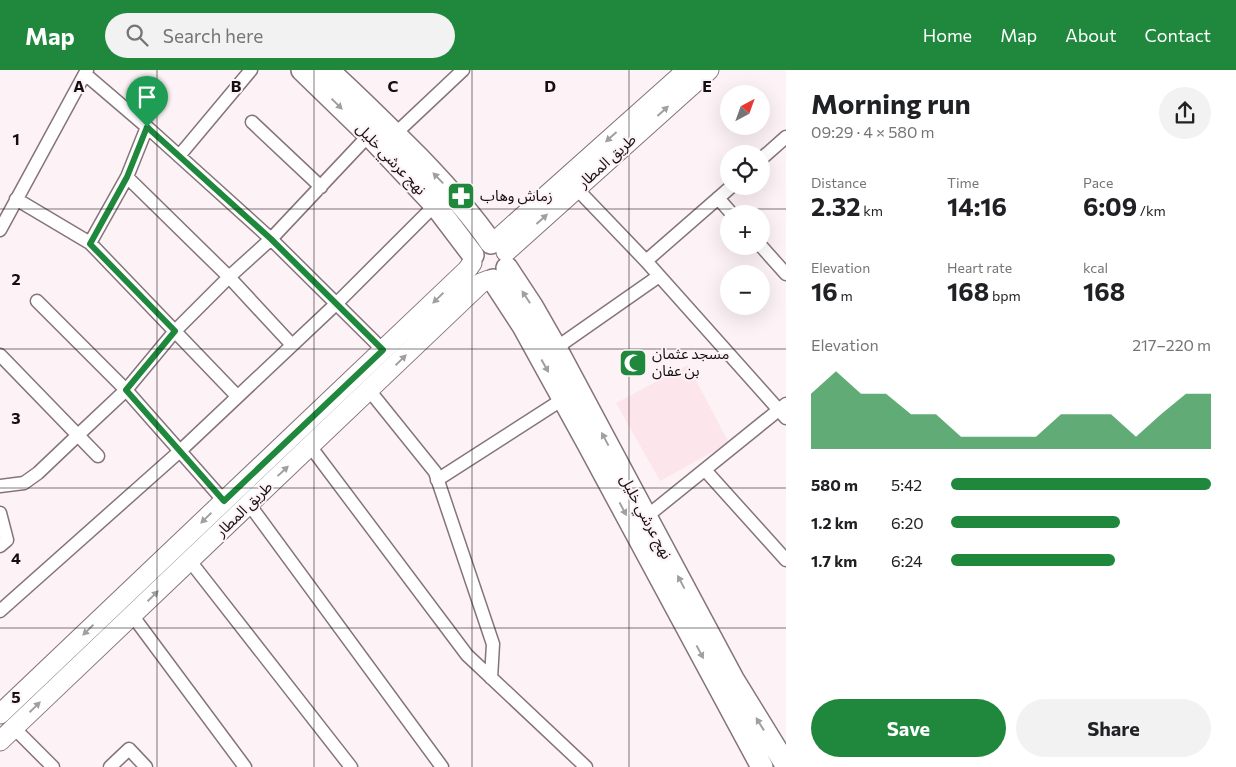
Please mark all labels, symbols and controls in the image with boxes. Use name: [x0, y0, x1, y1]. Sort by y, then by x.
search box: [105, 13, 455, 58]
text: Map: [25, 21, 75, 50]
icon: search: [123, 21, 151, 49]
text: Search here: [163, 24, 263, 47]
text: Home: [923, 24, 972, 46]
text: Map: [1000, 24, 1037, 46]
text: About: [1065, 24, 1117, 46]
text: Contact: [1145, 24, 1211, 46]
text: A: [73, 76, 85, 95]
pin: [126, 76, 168, 127]
text: B: [231, 76, 242, 95]
text: C: [388, 76, 399, 95]
text: D: [544, 76, 556, 95]
text: E: [702, 76, 712, 95]
icon: arrive: [133, 83, 161, 111]
north arrow: [720, 85, 770, 135]
map controls: [720, 85, 770, 315]
text: Morning run: [811, 86, 971, 120]
button: share: [1159, 87, 1211, 139]
one-way arrow: [331, 98, 343, 110]
one-way arrow: [657, 105, 669, 117]
street label: نهج عرشي خليل: [350, 119, 430, 201]
text: 09:29 · 4 × 580 m: [811, 122, 935, 141]
text: 1: [12, 129, 20, 148]
street label: طريق المطار: [573, 130, 640, 193]
one-way arrow: [606, 131, 618, 143]
button: locate: [720, 145, 770, 195]
one-way arrow: [432, 173, 444, 185]
text: Distance: [811, 174, 867, 191]
text: Time: [947, 174, 979, 191]
text: Pace: [1083, 174, 1113, 191]
pharmacy icon: زماش وهاب: [446, 181, 476, 211]
place label: زماش وهاب: [480, 186, 553, 205]
text: 2.32: [811, 191, 860, 221]
text: 14:16: [947, 191, 1007, 221]
text: 6:09: [1083, 191, 1137, 221]
text: km: [860, 202, 883, 219]
text: /km: [1137, 202, 1166, 219]
button: +: [720, 205, 770, 255]
one-way arrow: [535, 213, 547, 225]
text: Elevation: [811, 259, 870, 276]
text: Heart rate: [947, 259, 1012, 276]
text: kcal: [1083, 259, 1108, 276]
button: −: [720, 265, 770, 315]
text: 2: [11, 269, 21, 288]
text: 16: [811, 276, 838, 306]
text: 168: [947, 276, 989, 306]
text: 168: [1083, 276, 1125, 306]
text: m: [838, 287, 853, 304]
text: bpm: [989, 287, 1021, 304]
one-way arrow: [521, 290, 531, 303]
one-way arrow: [432, 292, 444, 304]
text: Elevation: [811, 335, 879, 354]
text: 217–220 m: [1132, 335, 1211, 354]
place label: مسجد عثمان بن عفان: [652, 344, 729, 380]
mosque icon: مسجد عثمان بن عفان: [618, 348, 648, 378]
one-way arrow: [395, 354, 407, 366]
one-way arrow: [541, 360, 550, 373]
text: 3: [11, 408, 21, 427]
one-way arrow: [600, 432, 609, 446]
one-way arrow: [277, 465, 289, 477]
street label: نهج عرشي خليل: [614, 471, 677, 564]
text: 580 m: [811, 475, 858, 494]
text: 5:42: [891, 475, 922, 494]
street label: طريق المطار: [211, 477, 277, 542]
one-way arrow: [619, 502, 627, 516]
one-way arrow: [200, 512, 212, 524]
text: 1.2 km: [811, 513, 858, 532]
text: 6:20: [891, 513, 924, 532]
text: 4: [11, 548, 21, 567]
text: 1.7 km: [811, 551, 857, 570]
text: 6:24: [891, 551, 923, 570]
one-way arrow: [677, 575, 685, 589]
one-way arrow: [147, 590, 159, 602]
one-way arrow: [82, 624, 94, 636]
one-way arrow: [696, 645, 704, 660]
text: 5: [11, 687, 21, 706]
button: Save: [811, 699, 1006, 757]
button: Share: [1016, 699, 1211, 757]
one-way arrow: [29, 702, 41, 714]
one-way arrow: [756, 717, 765, 731]

